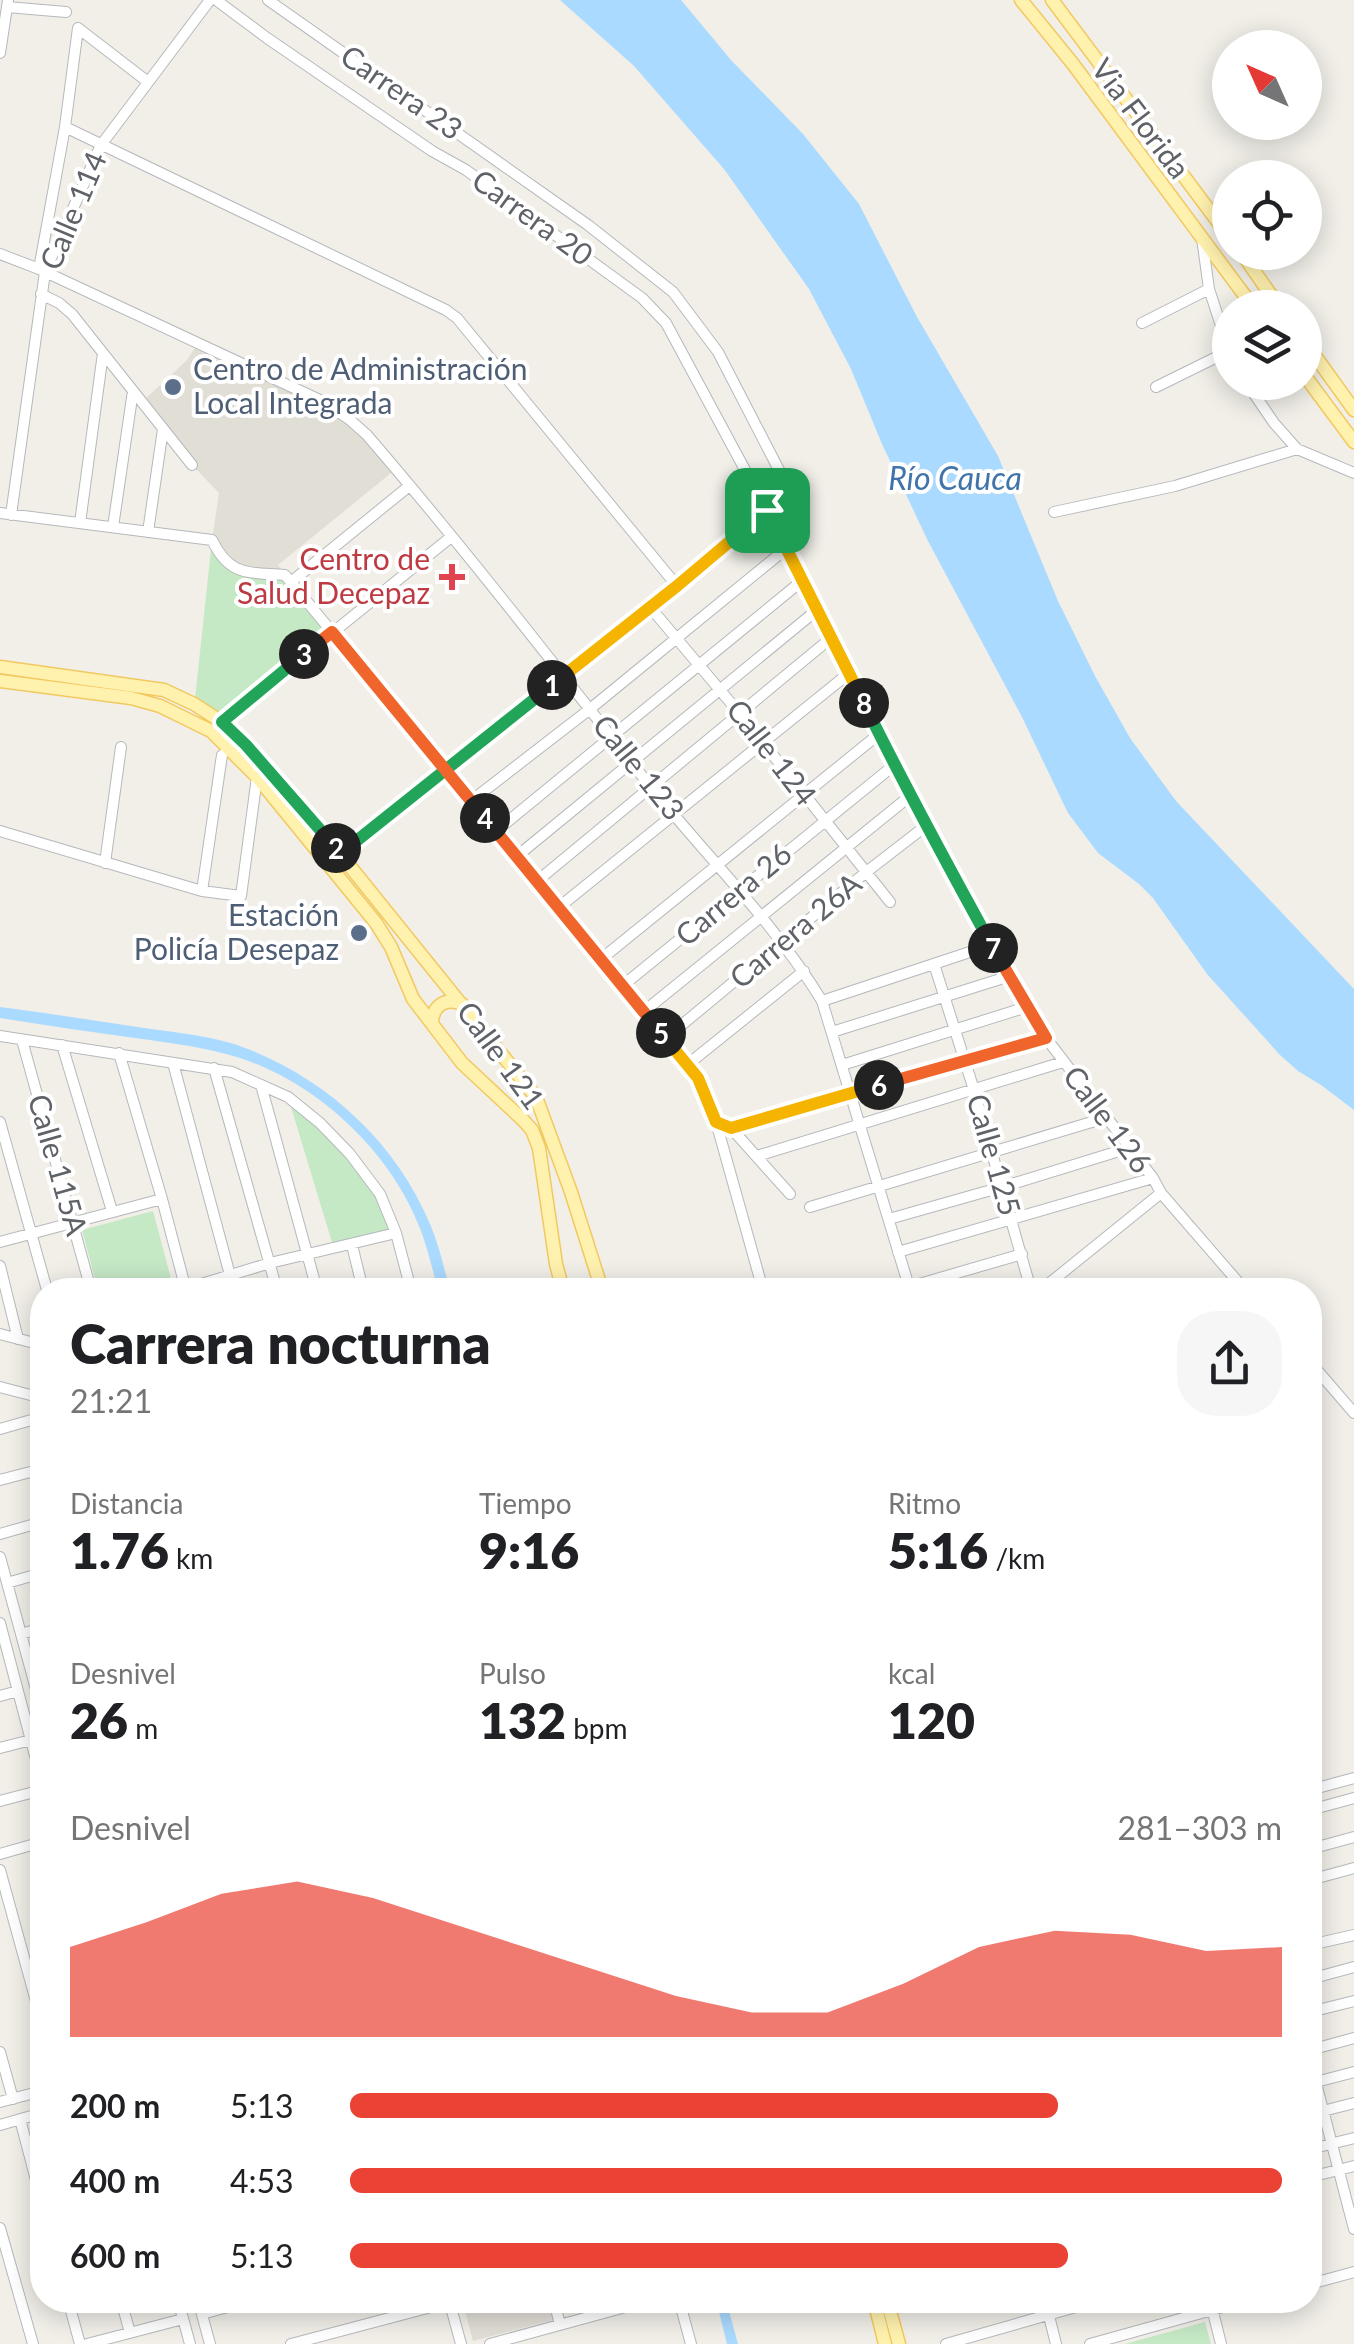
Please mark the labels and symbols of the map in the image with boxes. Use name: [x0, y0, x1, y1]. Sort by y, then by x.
north arrow: [1212, 30, 1322, 140]
street label: Carrera 23: [334, 36, 470, 146]
street label: Via Florida: [1085, 51, 1198, 185]
street label: Calle 114: [31, 146, 113, 275]
street label: Carrera 20: [466, 161, 600, 272]
place label: Centro de Administración Local Integrada: [193, 350, 527, 420]
marker: Centro de Administración Local Integrada: [162, 376, 184, 398]
water label: Río Cauca: [888, 458, 1022, 497]
pin: [725, 468, 810, 553]
place label: Centro de Salud Decepaz: [237, 540, 430, 610]
marker: Centro de Salud Decepaz: [439, 564, 465, 590]
pin: 3: [279, 629, 329, 679]
pin: 1: [527, 660, 577, 710]
pin: 8: [839, 678, 889, 728]
street label: Calle 124: [720, 691, 825, 812]
street label: Calle 123: [586, 707, 693, 827]
pin: 4: [460, 793, 510, 843]
pin: 2: [311, 823, 361, 873]
street label: Carrera 26: [667, 835, 798, 952]
street label: Carrera 26A: [722, 864, 868, 995]
place label: Estación Policía Desepaz: [134, 896, 339, 966]
marker: Estación Policía Desepaz: [348, 922, 370, 944]
pin: 7: [968, 923, 1018, 973]
street label: Calle 121: [450, 994, 553, 1116]
pin: 5: [636, 1008, 686, 1058]
street label: Calle 126: [1057, 1058, 1161, 1179]
pin: 6: [854, 1060, 904, 1110]
street label: Calle 125: [960, 1089, 1029, 1219]
street label: Calle 115A: [22, 1090, 96, 1240]

